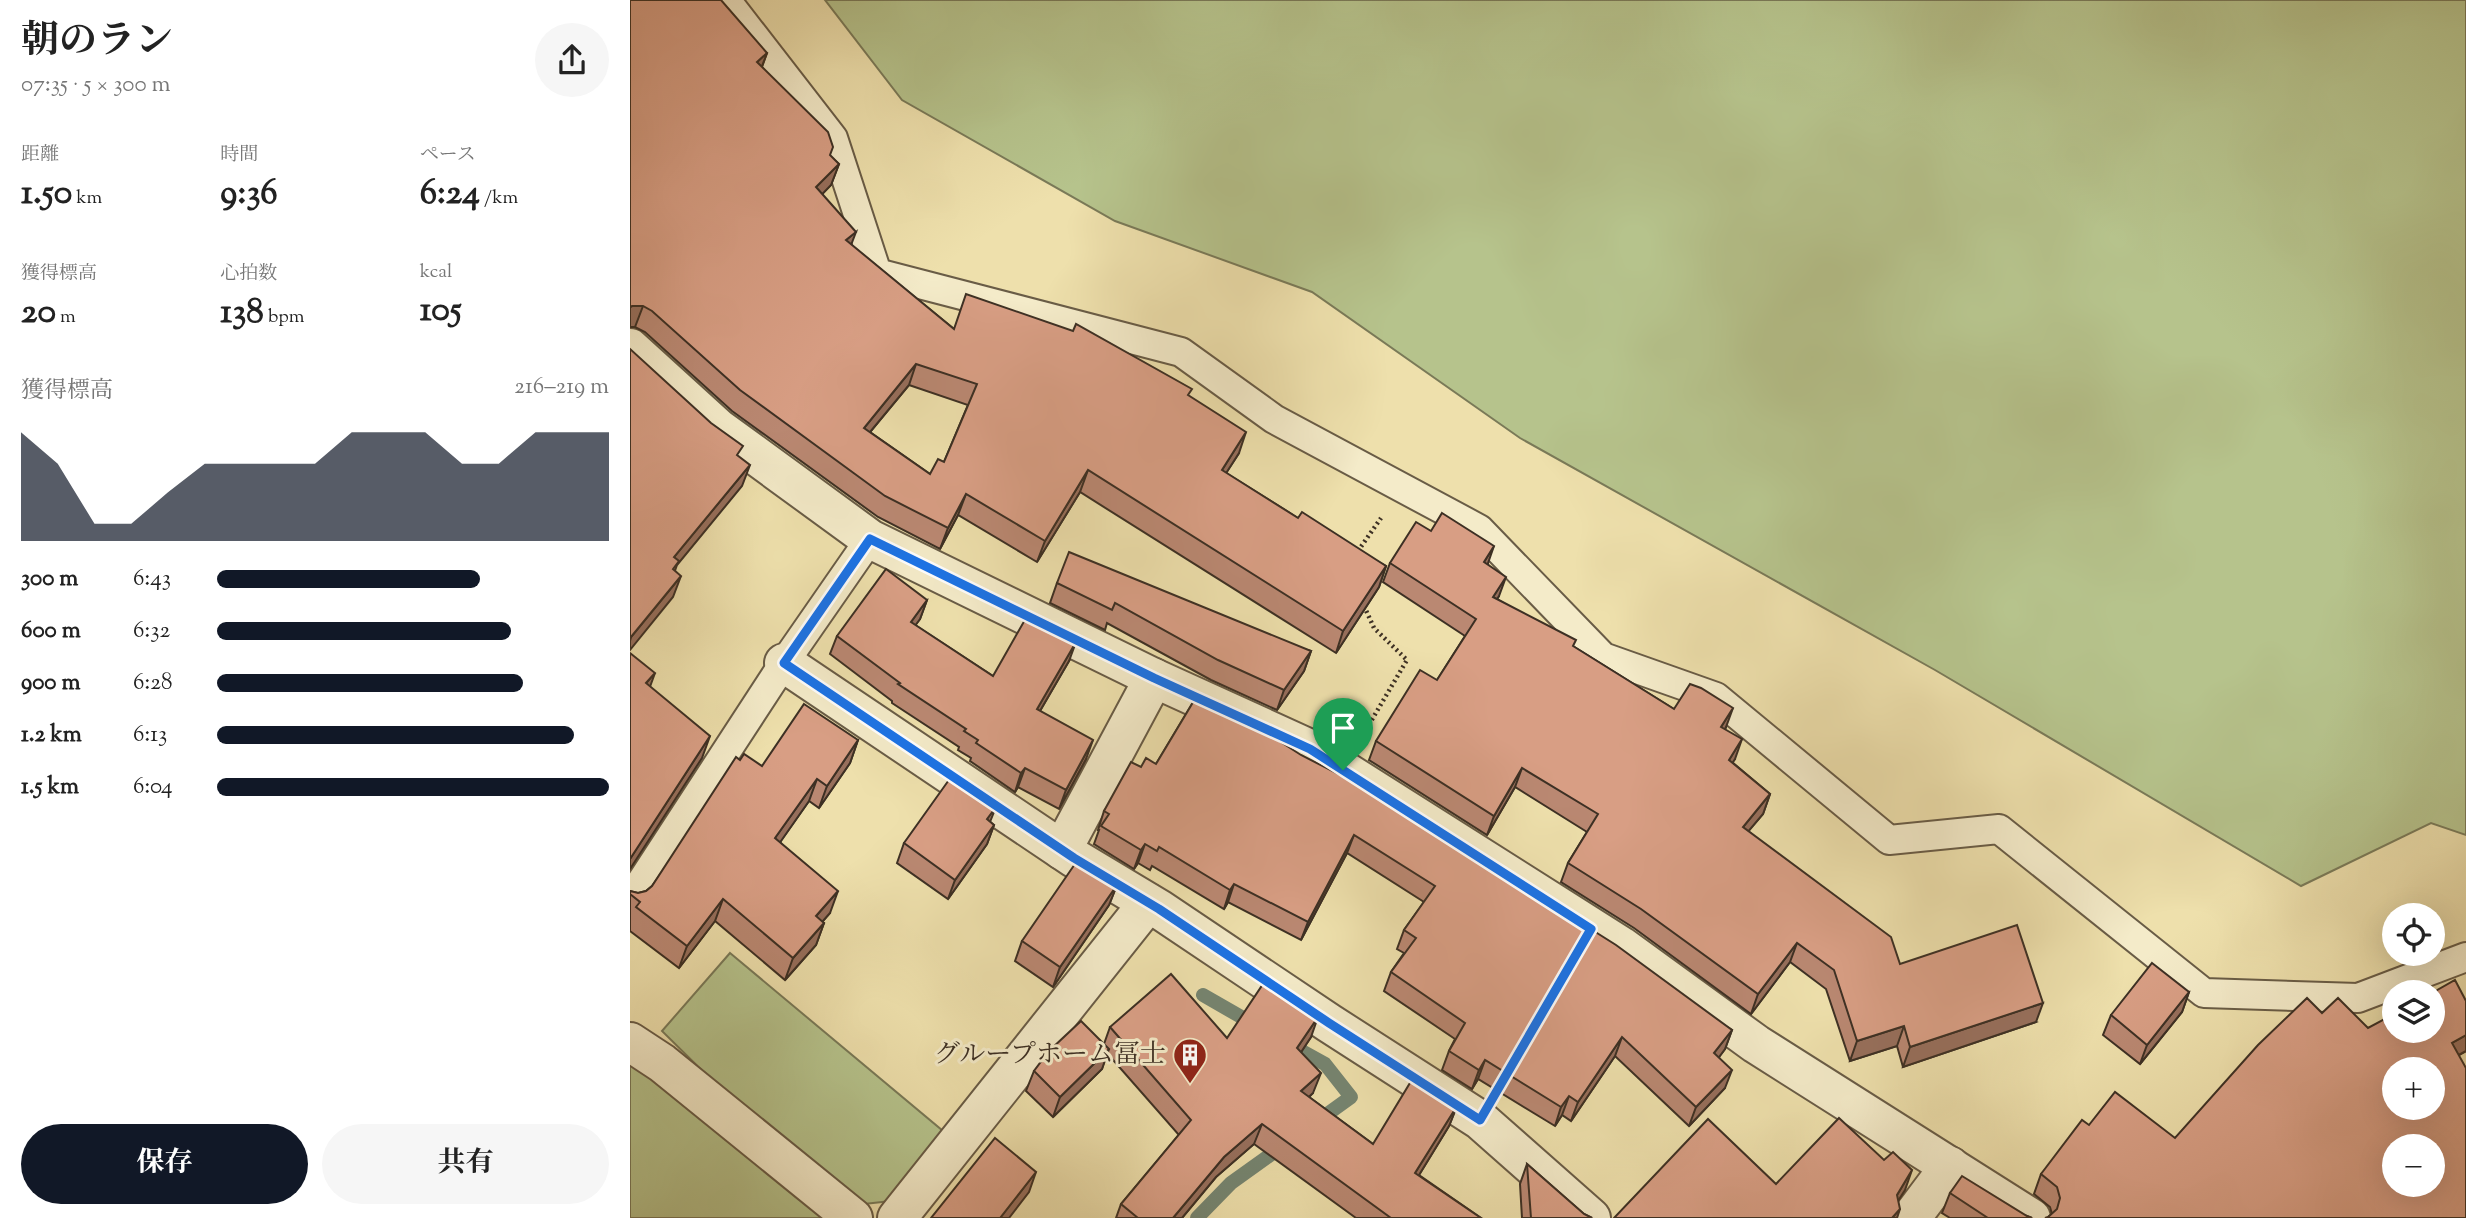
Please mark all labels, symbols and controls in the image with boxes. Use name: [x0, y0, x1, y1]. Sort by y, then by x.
text: 朝のラン: [21, 16, 173, 70]
button: share: [535, 23, 609, 97]
text: 07:35 · 5 × 300 m: [21, 69, 171, 102]
text: 距離: [21, 142, 59, 169]
text: 時間: [220, 142, 258, 169]
text: ペース: [420, 142, 476, 169]
text: 1.50: [21, 169, 72, 220]
text: 9:36: [220, 169, 278, 220]
text: 6:24: [420, 169, 480, 220]
text: km: [72, 185, 102, 212]
text: /km: [480, 185, 518, 212]
text: kcal: [420, 259, 452, 286]
text: 獲得標高: [21, 261, 97, 288]
text: 心拍数: [220, 261, 277, 288]
text: 105: [420, 286, 462, 337]
text: 20: [21, 288, 56, 339]
text: 138: [220, 288, 264, 339]
text: m: [56, 304, 76, 331]
text: bpm: [264, 304, 304, 331]
text: 216–219 m: [514, 371, 609, 404]
text: 獲得標高: [21, 375, 113, 408]
text: 300 m: [21, 563, 78, 596]
text: 6:43: [133, 563, 171, 596]
text: 600 m: [21, 615, 81, 648]
text: 6:32: [133, 615, 170, 648]
text: 900 m: [21, 667, 80, 700]
text: 6:28: [133, 667, 172, 700]
pin: [1313, 698, 1373, 770]
icon: arrive: [1324, 709, 1362, 747]
text: 1.2 km: [21, 719, 82, 752]
text: 6:13: [133, 719, 167, 752]
text: 1.5 km: [21, 771, 79, 804]
text: 6:04: [133, 771, 173, 804]
map controls: [2382, 903, 2445, 1197]
button: locate: [2382, 903, 2445, 966]
button: layers: [2382, 980, 2445, 1043]
building icon: グループホーム冨士: [1171, 1036, 1209, 1085]
place label: グループホーム冨士: [934, 1037, 1166, 1074]
button: +: [2382, 1057, 2445, 1120]
button: 保存: [21, 1124, 308, 1204]
button: 共有: [322, 1124, 609, 1204]
button: −: [2382, 1134, 2445, 1197]

